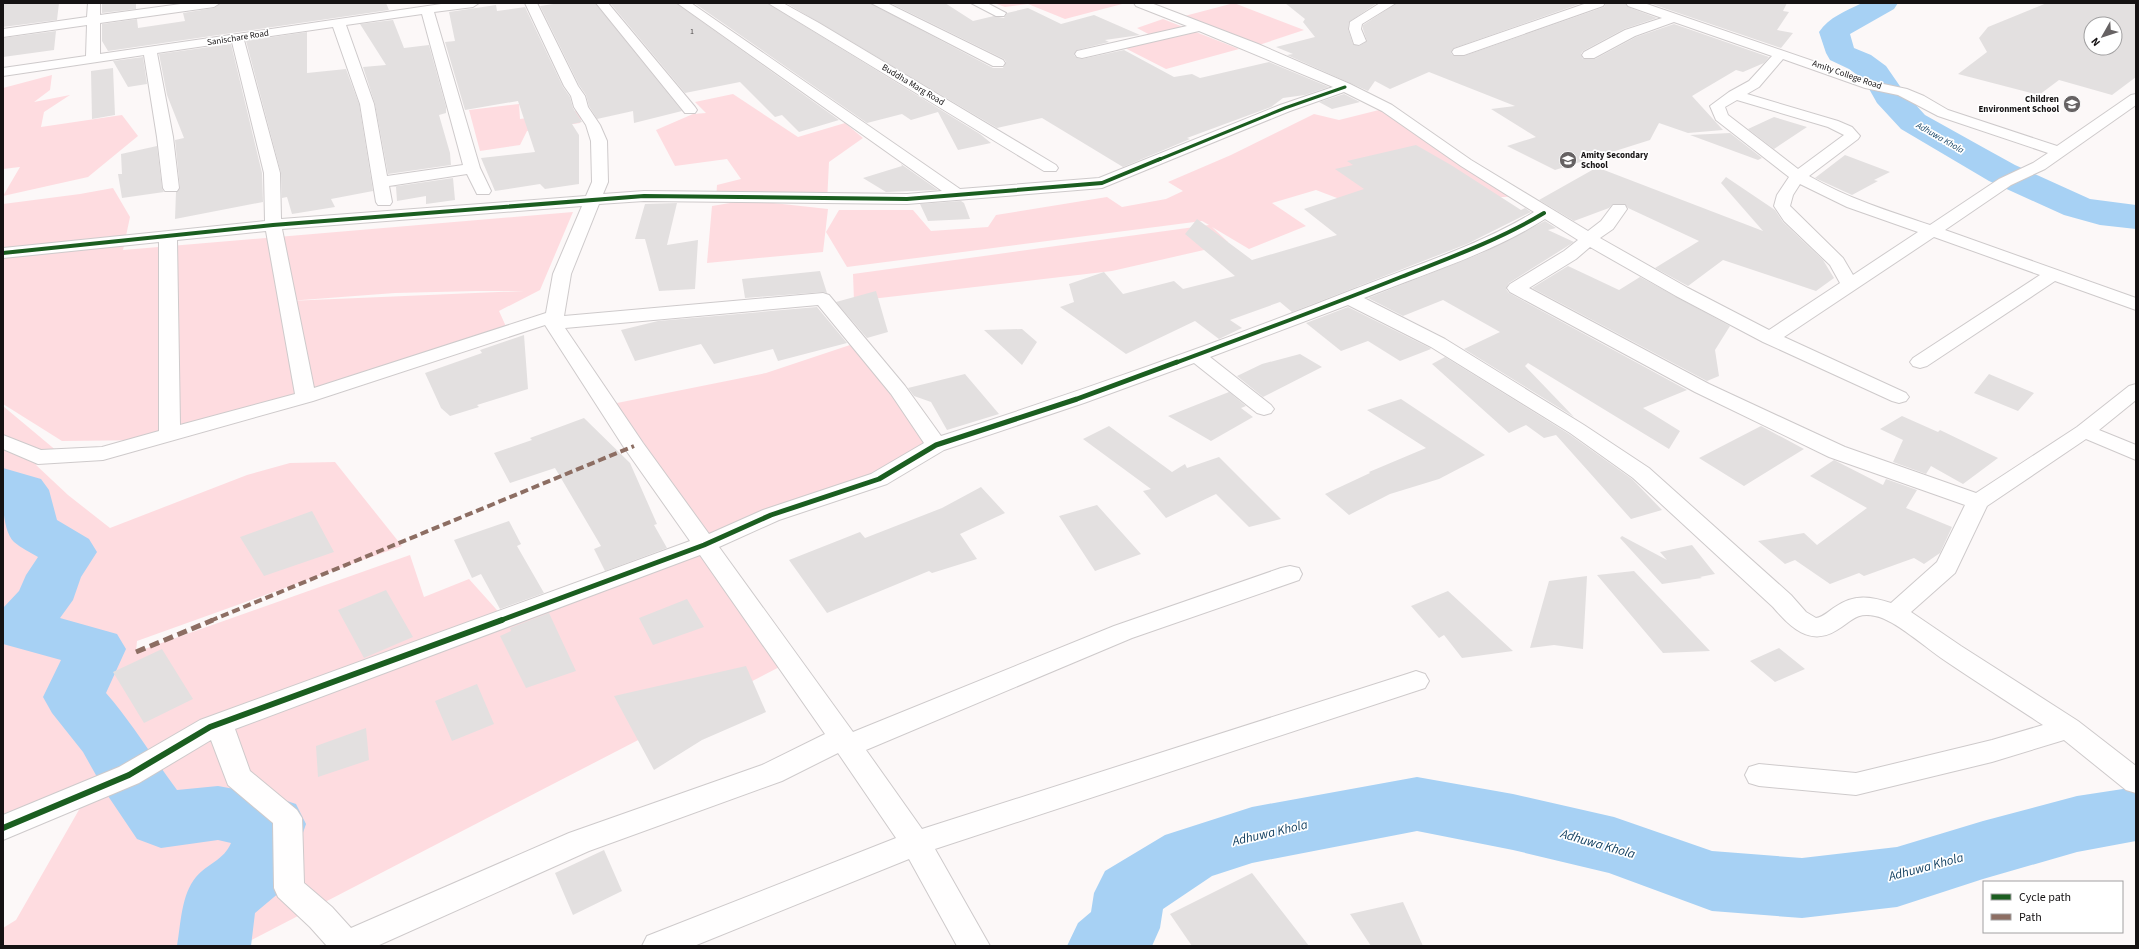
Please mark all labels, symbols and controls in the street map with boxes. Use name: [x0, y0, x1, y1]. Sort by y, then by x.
north arrow: [2083, 16, 2123, 56]
house number: 1: [690, 26, 694, 37]
street label: Sanischare Road: [206, 27, 270, 49]
text: N: [2087, 34, 2104, 50]
street label: Amity College Road: [1811, 57, 1883, 93]
street label: Buddha Marg Road: [879, 61, 947, 109]
place label: Children Environment School: [1978, 93, 2059, 116]
school or university icon: Children Environment School: [2062, 94, 2082, 114]
water label: Adhuwa Khola: [1913, 119, 1966, 157]
place label: Amity Secondary School: [1580, 149, 1649, 172]
school or university icon: Amity Secondary School: [1558, 150, 1578, 170]
water label: Adhuwa Khola: [1230, 816, 1309, 851]
water label: Adhuwa Khola: [1558, 824, 1637, 863]
water label: Adhuwa Khola: [1886, 848, 1965, 886]
legend: [1983, 881, 2123, 933]
text: Cycle path: [2019, 889, 2071, 906]
text: Path: [2019, 909, 2042, 926]

